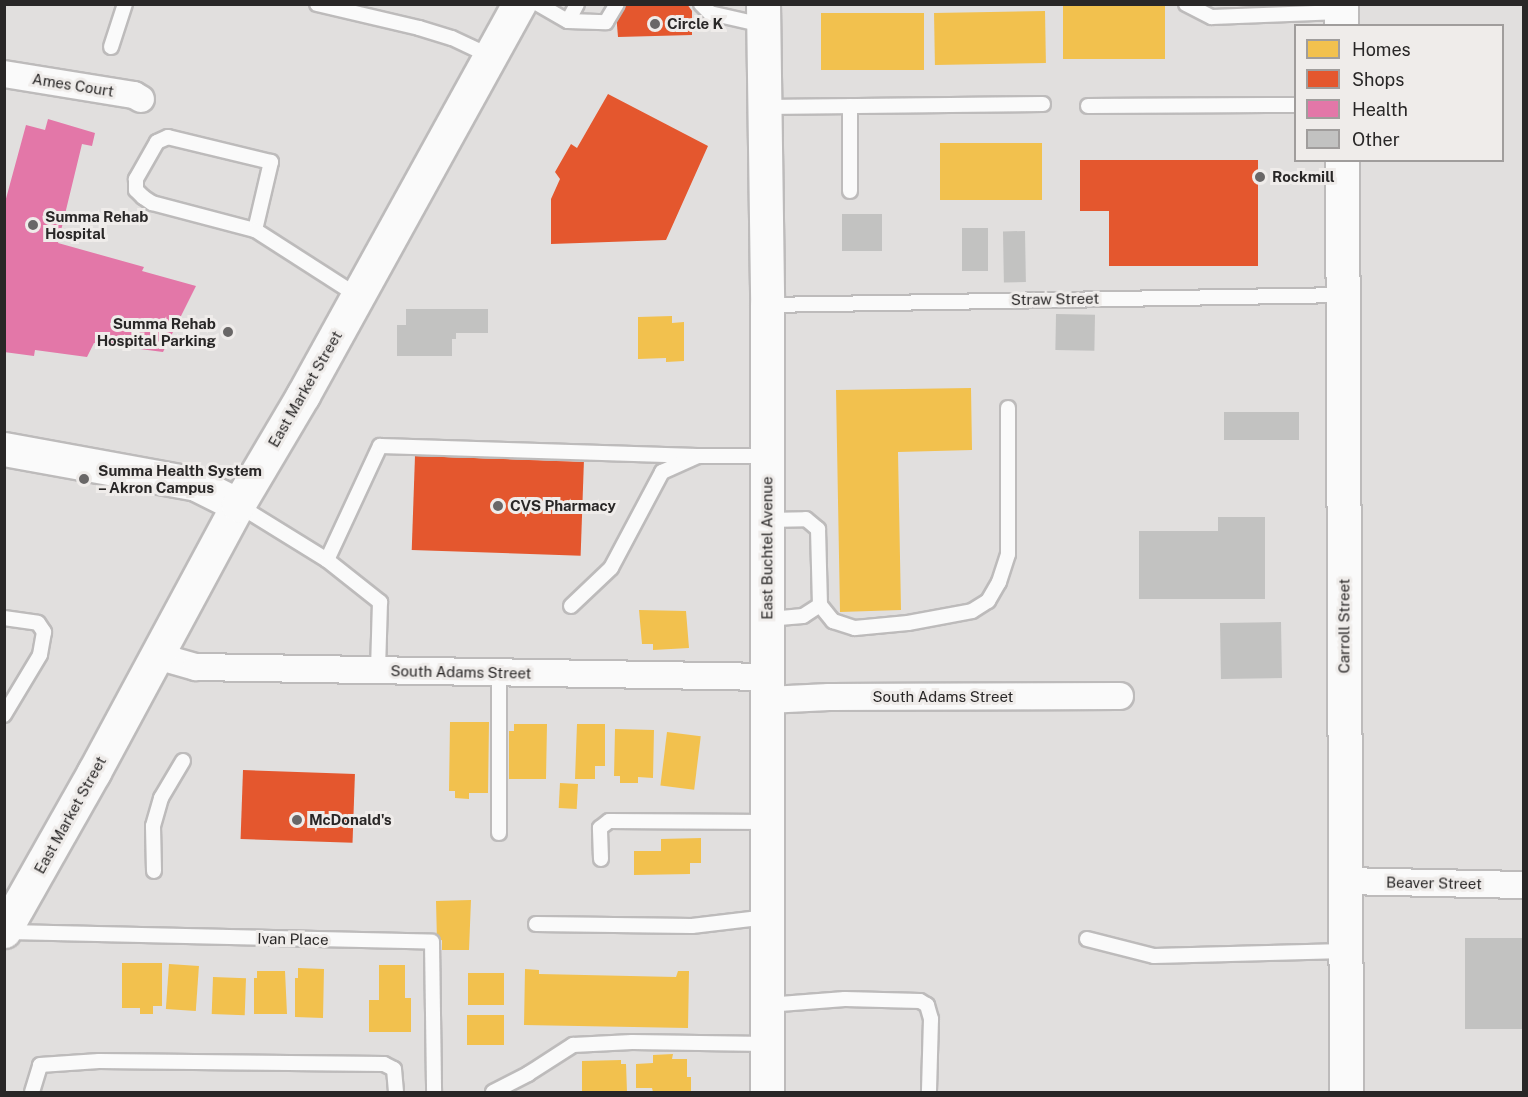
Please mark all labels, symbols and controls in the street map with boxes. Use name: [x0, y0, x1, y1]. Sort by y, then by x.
place label: Circle K: [667, 15, 723, 33]
marker: Circle K: [648, 17, 662, 31]
legend: [1294, 24, 1504, 162]
text: Homes: [1352, 39, 1411, 60]
text: Shops: [1352, 69, 1404, 90]
street label: Ames Court: [31, 70, 115, 100]
text: Health: [1352, 99, 1408, 120]
text: Other: [1352, 129, 1400, 150]
place label: Rockmill: [1272, 168, 1335, 186]
marker: Rockmill: [1253, 170, 1267, 184]
place label: Summa Rehab Hospital: [45, 207, 148, 242]
marker: Summa Rehab Hospital: [26, 218, 40, 232]
street label: Straw Street: [1011, 289, 1099, 309]
place label: Summa Rehab Hospital Parking: [97, 314, 216, 349]
marker: Summa Rehab Hospital Parking: [221, 325, 235, 339]
street label: East Market Street: [264, 328, 346, 450]
place label: Summa Health System – Akron Campus: [98, 461, 262, 496]
marker: Summa Health System – Akron Campus: [75, 470, 93, 488]
street label: East Buchtel Avenue: [758, 476, 776, 620]
place label: CVS Pharmacy: [510, 497, 616, 515]
marker: CVS Pharmacy: [491, 499, 505, 513]
street label: Carroll Street: [1335, 579, 1353, 673]
street label: South Adams Street: [390, 662, 532, 682]
street label: South Adams Street: [873, 688, 1013, 706]
street label: East Market Street: [30, 753, 110, 877]
place label: McDonald's: [309, 811, 392, 829]
marker: McDonald's: [290, 813, 304, 827]
street label: Beaver Street: [1386, 873, 1482, 893]
street label: Ivan Place: [257, 929, 329, 949]

